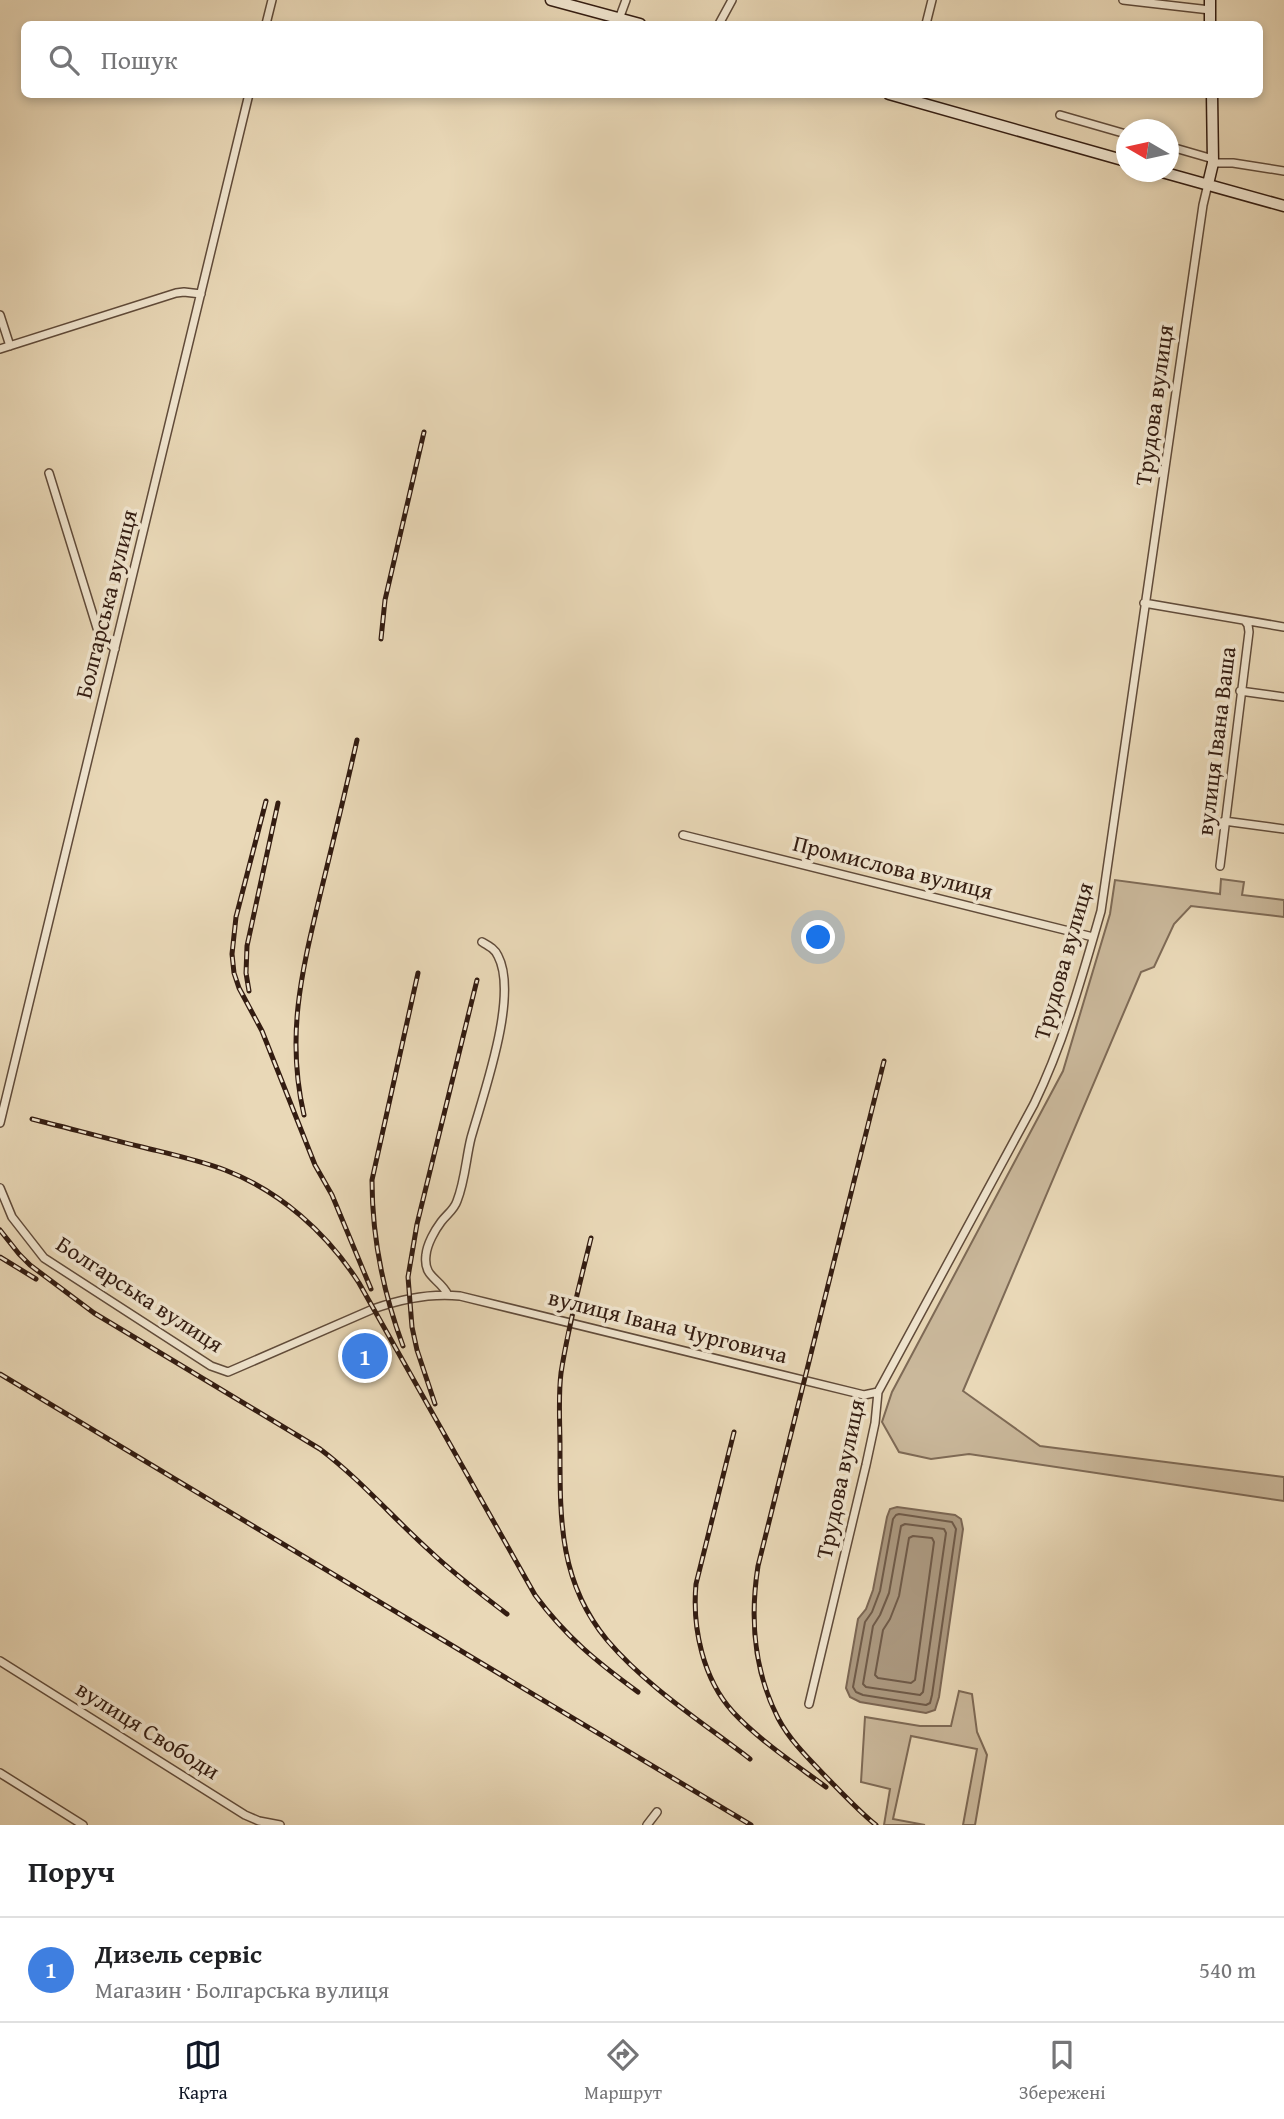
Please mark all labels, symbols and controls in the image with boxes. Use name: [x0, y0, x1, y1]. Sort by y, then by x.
search box: [21, 21, 1263, 98]
text: Пошук: [101, 40, 178, 79]
icon: search: [45, 41, 83, 79]
north arrow: [1116, 119, 1179, 182]
street label: Трудова вулиця: [1126, 322, 1181, 488]
street label: Болгарська вулиця: [66, 506, 145, 702]
street label: вулиця Івана Ваша: [1188, 645, 1243, 837]
street label: Промислова вулиця: [790, 826, 997, 907]
street label: Трудова вулиця: [1024, 878, 1101, 1044]
your location: [801, 920, 835, 954]
street label: Болгарська вулиця: [50, 1227, 231, 1360]
street label: вулиця Івана Чурговича: [545, 1280, 791, 1371]
pin: 1: [342, 1330, 388, 1382]
street label: Трудова вулиця: [806, 1396, 873, 1562]
street label: вулиця Свободи: [70, 1672, 227, 1787]
text: Поруч: [28, 1849, 115, 1893]
text: Дизель сервіс: [95, 1934, 262, 1973]
text: 1: [45, 1953, 57, 1986]
text: 540 m: [1199, 1953, 1256, 1986]
text: Магазин · Болгарська вулиця: [95, 1973, 389, 2006]
tab: Карта: [178, 2036, 228, 2106]
tab: Маршрут: [584, 2036, 662, 2106]
tab: Збережені: [1019, 2036, 1106, 2106]

